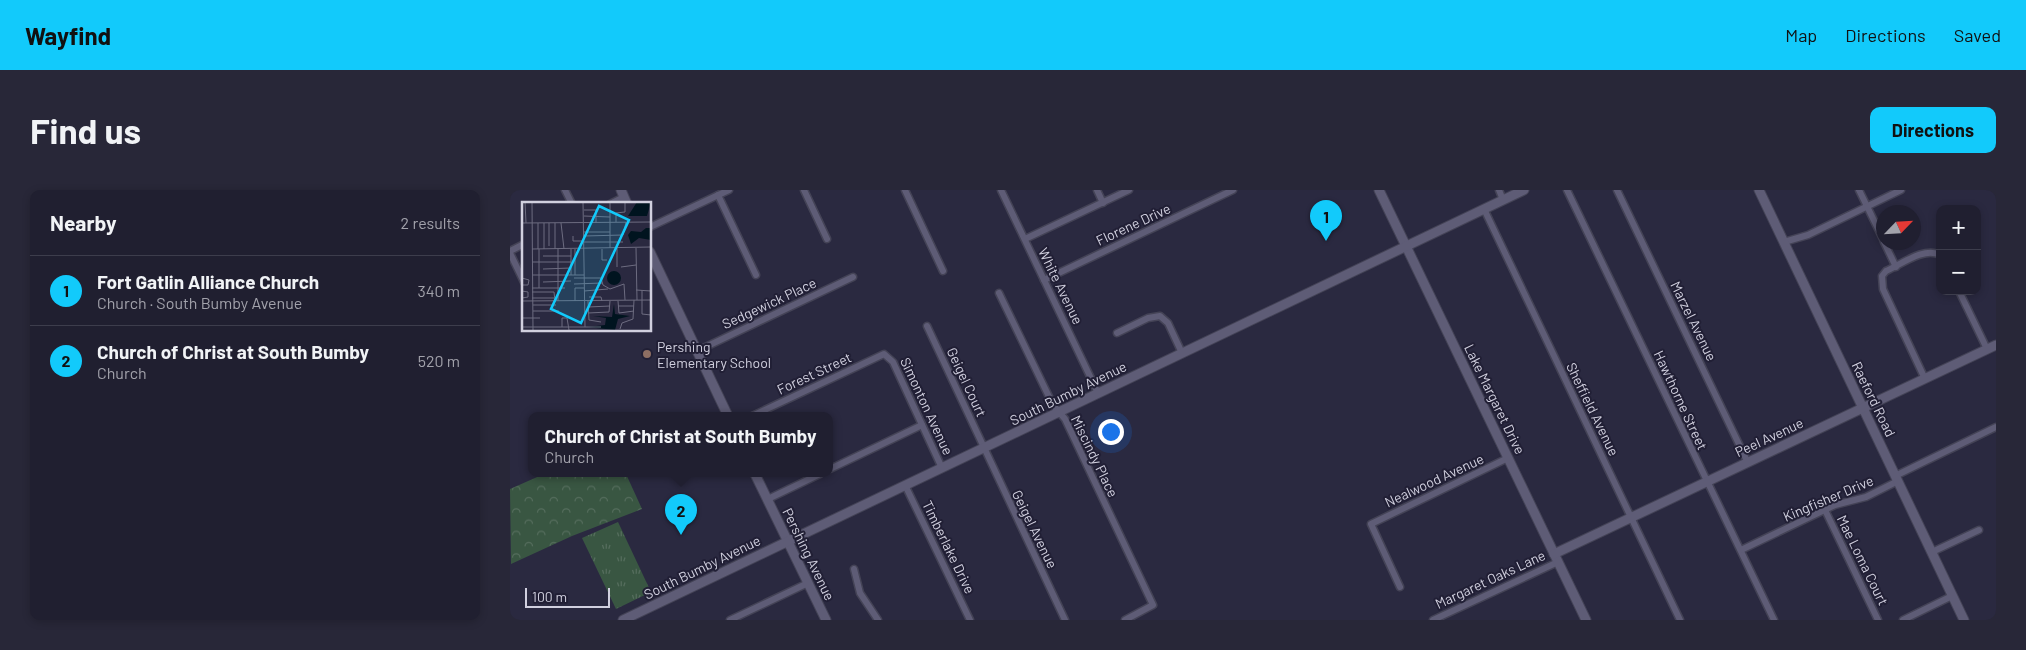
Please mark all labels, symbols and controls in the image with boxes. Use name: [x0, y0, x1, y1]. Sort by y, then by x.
text: Wayfind: [25, 21, 111, 50]
text: Map: [1785, 24, 1817, 46]
text: Directions: [1845, 24, 1926, 46]
text: Saved: [1954, 24, 2001, 46]
button: Directions: [1870, 107, 1996, 153]
text: Find us: [30, 109, 141, 151]
street label: Florene Drive: [1093, 199, 1173, 249]
pin: 1: [1310, 200, 1342, 241]
inset map: [522, 202, 651, 331]
north arrow: [1876, 205, 1921, 250]
map controls: [1936, 205, 1981, 295]
button: +: [1936, 205, 1981, 250]
text: Nearby: [50, 210, 116, 235]
text: 2 results: [401, 213, 460, 232]
street label: White Avenue: [1035, 245, 1087, 327]
button: −: [1936, 250, 1981, 295]
text: Fort Gatlin Alliance Church: [97, 270, 319, 293]
street label: Sedgewick Place: [719, 274, 819, 332]
street label: Marzel Avenue: [1667, 278, 1721, 364]
text: 1: [63, 281, 69, 300]
text: 340 m: [417, 281, 460, 300]
text: Church · South Bumby Avenue: [97, 293, 302, 312]
place label: Pershing Elementary School: [657, 338, 771, 371]
text: Church of Christ at South Bumby: [97, 340, 369, 363]
street label: Lake Margaret Drive: [1461, 341, 1529, 457]
street label: Geigel Court: [944, 345, 990, 419]
marker: Pershing Elementary School: [641, 348, 653, 360]
street label: Forest Street: [774, 348, 854, 398]
street label: Hawthorne Street: [1651, 348, 1711, 452]
text: 2: [62, 351, 70, 370]
text: 520 m: [418, 351, 460, 370]
street label: Simonton Avenue: [897, 354, 957, 458]
street label: South Bumby Avenue: [1007, 357, 1129, 429]
street label: Raeford Road: [1849, 359, 1899, 439]
street label: Sheffield Avenue: [1563, 360, 1623, 458]
text: Church: [97, 363, 147, 382]
popup: [528, 412, 833, 477]
street label: Miscindy Place: [1068, 412, 1122, 500]
street label: Peel Avenue: [1732, 414, 1806, 460]
your location: [1098, 419, 1124, 445]
text: Church of Christ at South Bumby: [544, 424, 817, 447]
text: Church: [544, 447, 594, 466]
street label: Nealwood Avenue: [1382, 450, 1486, 510]
street label: Kingfisher Drive: [1780, 471, 1876, 525]
street label: Geigel Avenue: [1009, 487, 1061, 571]
pin: 2: [665, 494, 697, 535]
street label: Timberlake Drive: [919, 498, 979, 596]
street label: Pershing Avenue: [779, 505, 839, 603]
street label: Mae Loma Court: [1834, 512, 1892, 608]
street label: South Bumby Avenue: [641, 531, 763, 603]
street label: Margaret Oaks Lane: [1432, 546, 1548, 612]
scale bar: [525, 585, 610, 608]
text: 100 m: [532, 588, 567, 605]

